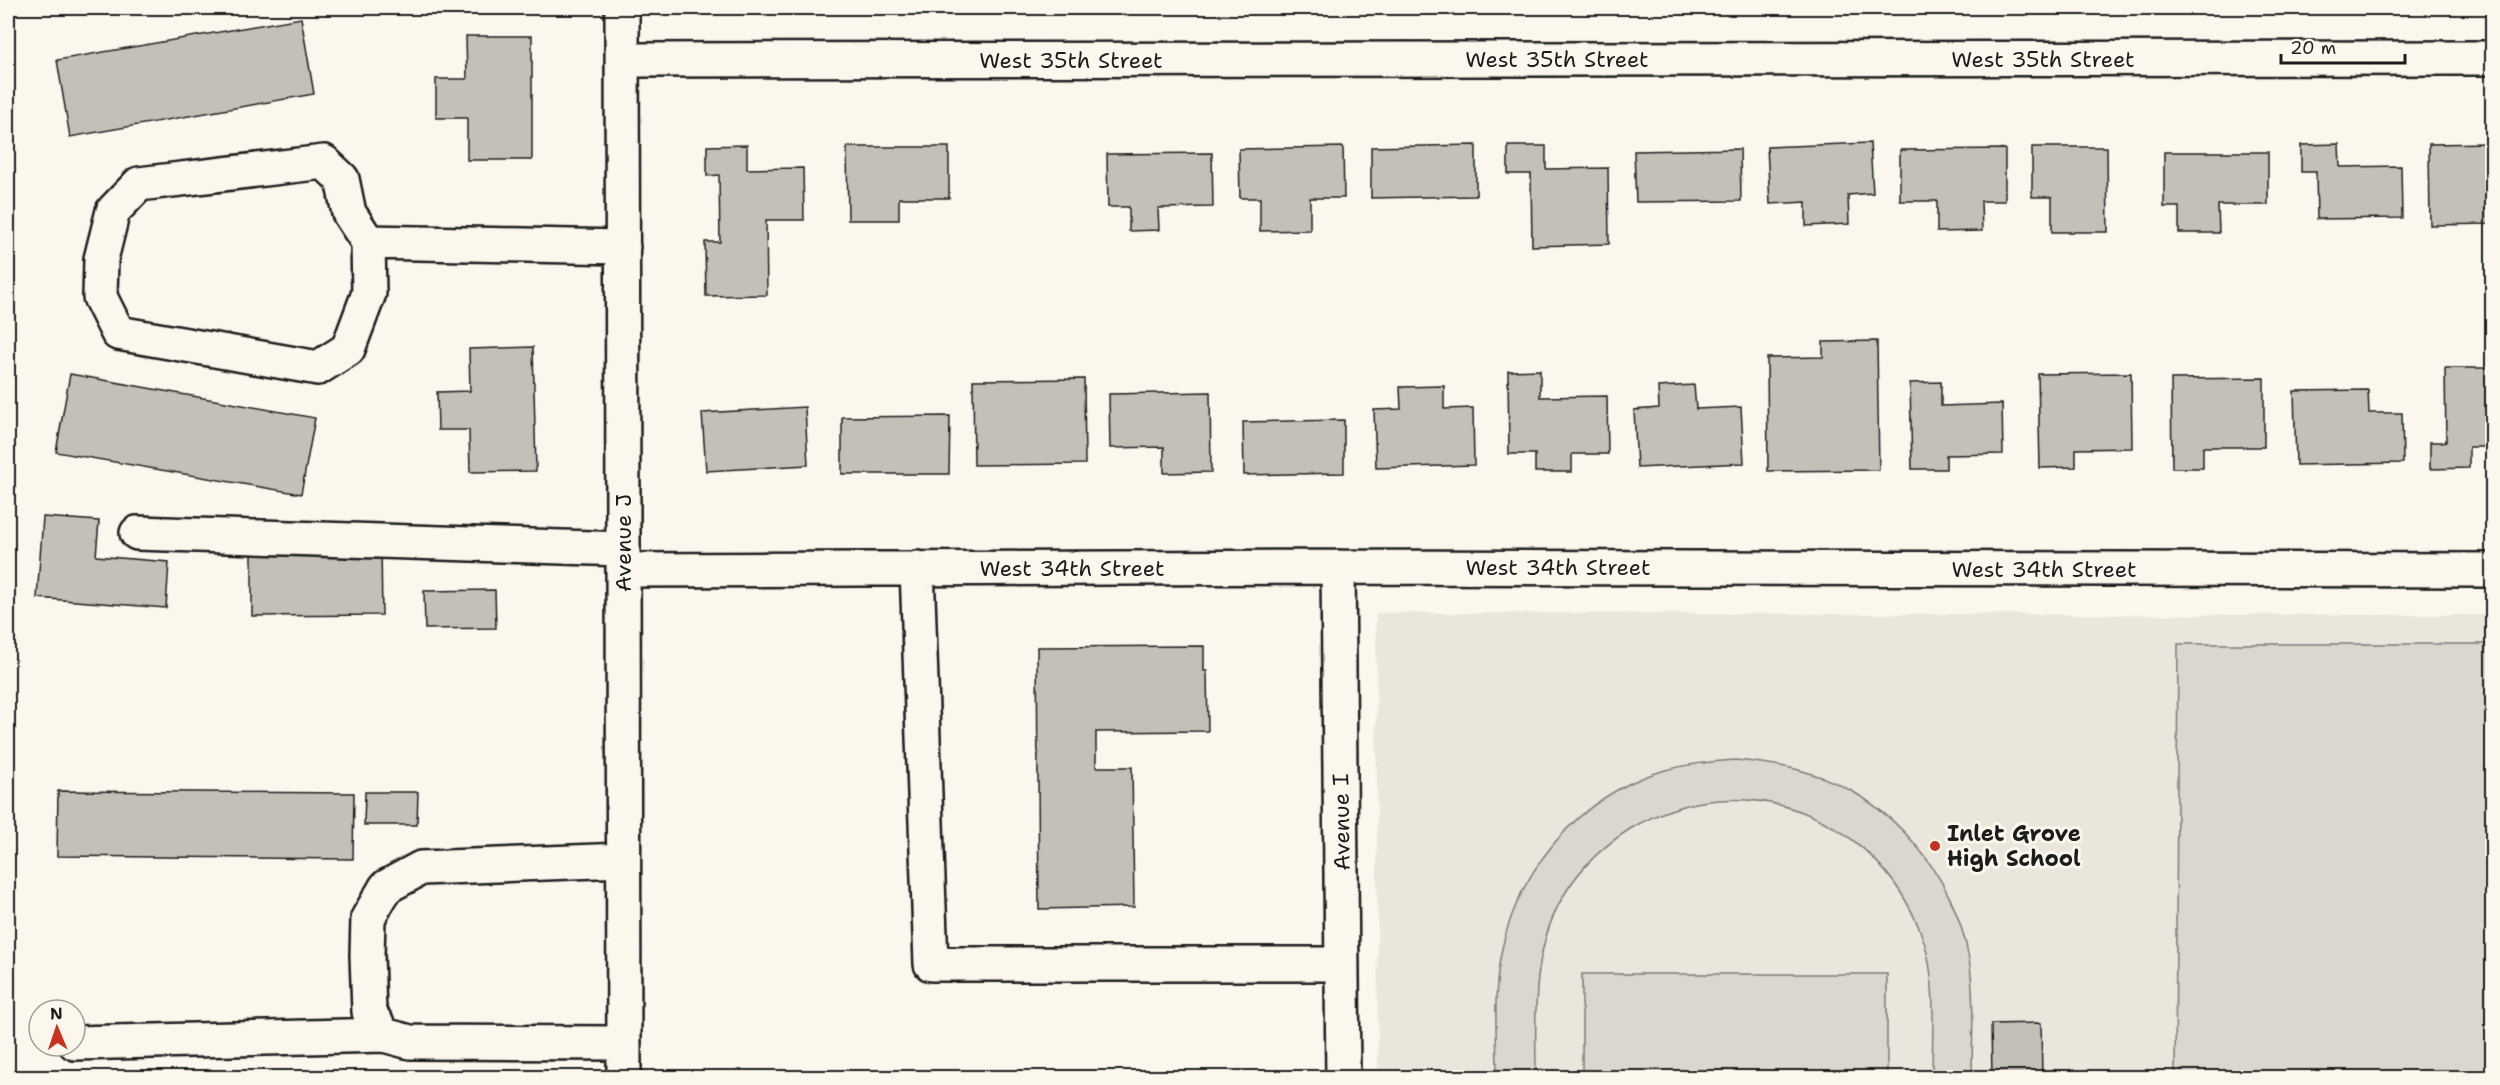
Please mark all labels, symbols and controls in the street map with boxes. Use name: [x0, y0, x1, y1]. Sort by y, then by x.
scale bar: [2281, 27, 2406, 65]
text: 20 m: [2290, 36, 2336, 60]
street label: West 35th Street: [1465, 45, 1649, 74]
street label: West 35th Street: [1951, 45, 2135, 74]
street label: West 35th Street: [979, 46, 1163, 75]
street label: Avenue J: [609, 494, 638, 592]
street label: West 34th Street: [1465, 553, 1651, 582]
street label: West 34th Street: [979, 554, 1165, 583]
street label: West 34th Street: [1951, 555, 2137, 584]
street label: Avenue I: [1326, 773, 1357, 871]
place label: Inlet Grove High School: [1947, 819, 2081, 873]
marker: Inlet Grove High School: [1928, 839, 1942, 853]
north arrow: [27, 998, 87, 1058]
text: N: [50, 1003, 63, 1024]

